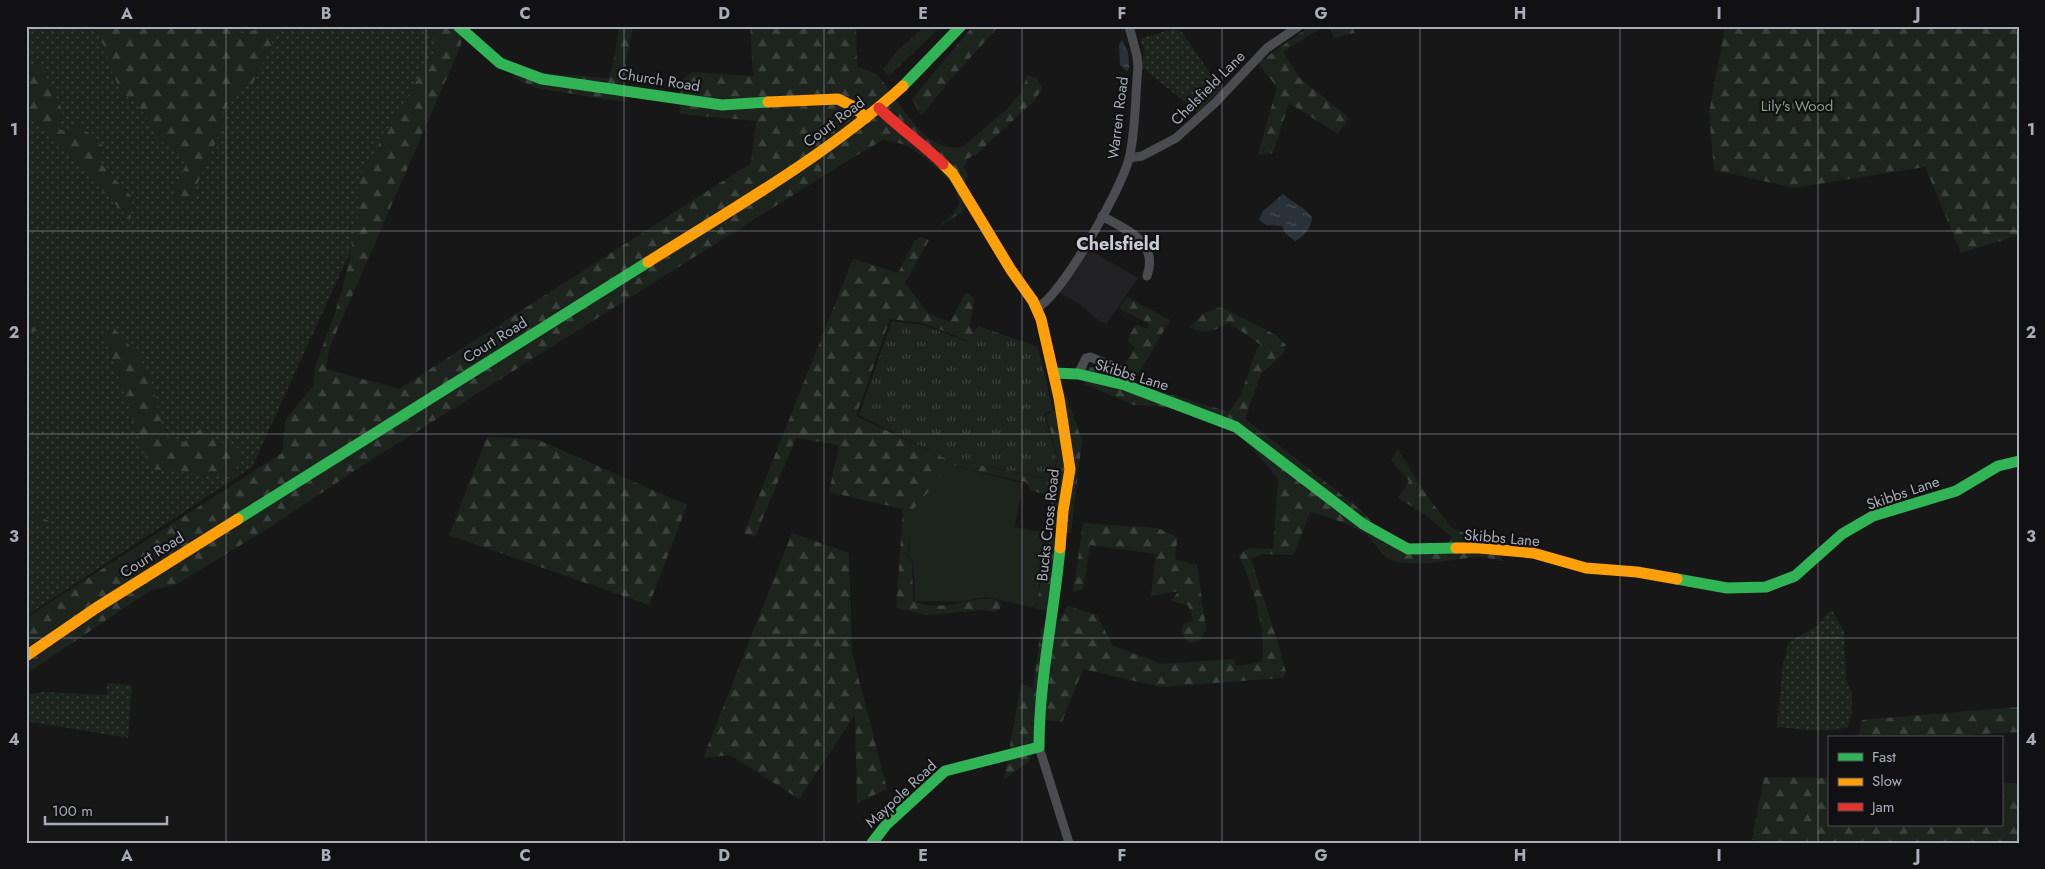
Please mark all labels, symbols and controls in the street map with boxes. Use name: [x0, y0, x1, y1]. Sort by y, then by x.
text: A: [120, 2, 133, 25]
text: B: [321, 2, 331, 25]
text: C: [519, 2, 531, 25]
text: D: [718, 2, 730, 25]
text: E: [918, 2, 928, 25]
text: F: [1118, 2, 1126, 25]
text: G: [1314, 2, 1328, 25]
text: H: [1514, 2, 1526, 25]
text: I: [1716, 2, 1722, 25]
text: J: [1912, 2, 1921, 25]
street label: Chelsfield Lane: [1166, 46, 1250, 130]
street label: Church Road: [616, 63, 702, 97]
street label: Warren Road: [1102, 75, 1134, 161]
street label: Court Road: [799, 92, 869, 152]
park label: Lily's Wood: [1761, 95, 1833, 117]
text: 1: [10, 118, 18, 141]
text: 1: [2027, 118, 2035, 141]
district label: Chelsfield: [1076, 231, 1160, 257]
street label: Court Road: [459, 312, 531, 368]
text: 2: [9, 321, 19, 344]
text: 2: [2026, 321, 2036, 344]
street label: Skibbs Lane: [1092, 353, 1172, 397]
street label: Bucks Cross Road: [1031, 468, 1065, 582]
street label: Skibbs Lane: [1864, 470, 1943, 516]
street label: Skibbs Lane: [1463, 524, 1541, 552]
text: 3: [9, 525, 19, 548]
text: 3: [2026, 525, 2036, 548]
street label: Court Road: [116, 527, 188, 583]
text: 4: [8, 728, 20, 751]
text: 4: [2025, 728, 2037, 751]
legend: [1828, 736, 2002, 826]
text: Fast: [1872, 746, 1896, 768]
street label: Maypole Road: [860, 755, 942, 833]
text: Slow: [1872, 770, 1903, 792]
scale bar: [45, 794, 168, 826]
text: Jam: [1870, 796, 1895, 818]
text: 100 m: [52, 800, 93, 822]
text: A: [120, 844, 133, 867]
text: B: [321, 844, 331, 867]
text: C: [519, 844, 531, 867]
text: D: [718, 844, 730, 867]
text: E: [918, 844, 928, 867]
text: F: [1118, 844, 1126, 867]
text: G: [1314, 844, 1328, 867]
text: H: [1514, 844, 1526, 867]
text: I: [1716, 844, 1722, 867]
text: J: [1912, 844, 1921, 867]

